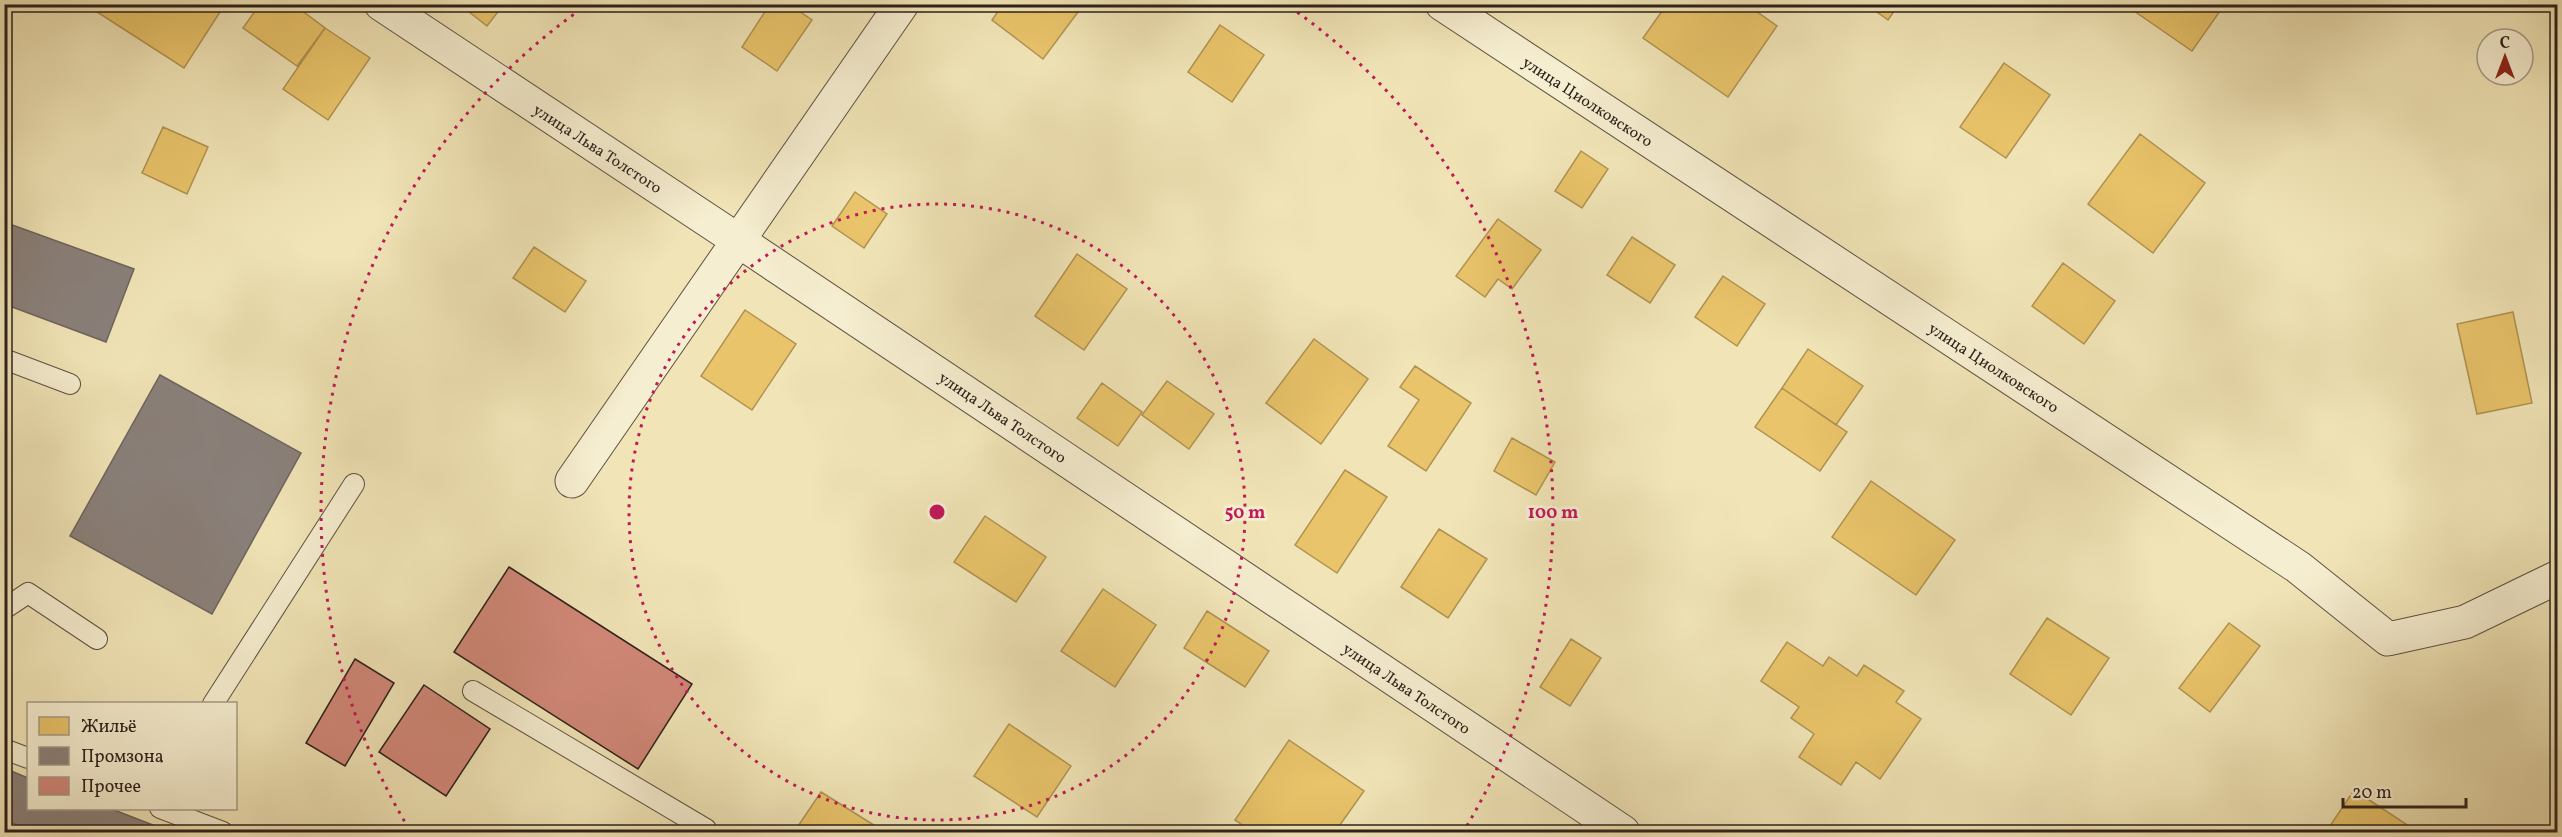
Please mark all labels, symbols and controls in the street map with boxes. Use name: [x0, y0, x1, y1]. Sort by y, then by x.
north arrow: [2475, 27, 2535, 87]
text: С: [2500, 33, 2510, 55]
street label: улица Циолковского: [1517, 52, 1656, 153]
street label: улица Льва Толстого: [528, 100, 666, 200]
street label: улица Циолковского: [1923, 318, 2062, 419]
street label: улица Льва Толстого: [934, 368, 1070, 470]
text: 50 m: [1225, 501, 1265, 526]
text: 100 m: [1528, 501, 1578, 526]
centre of rings: [927, 502, 947, 522]
street label: улица Льва Толстого: [1338, 639, 1474, 741]
legend: [27, 702, 237, 810]
text: Жильё: [81, 715, 137, 740]
text: Промзона: [81, 745, 164, 770]
scale bar: [2343, 771, 2466, 809]
text: Прочее: [81, 775, 141, 800]
text: 20 m: [2352, 781, 2392, 806]

